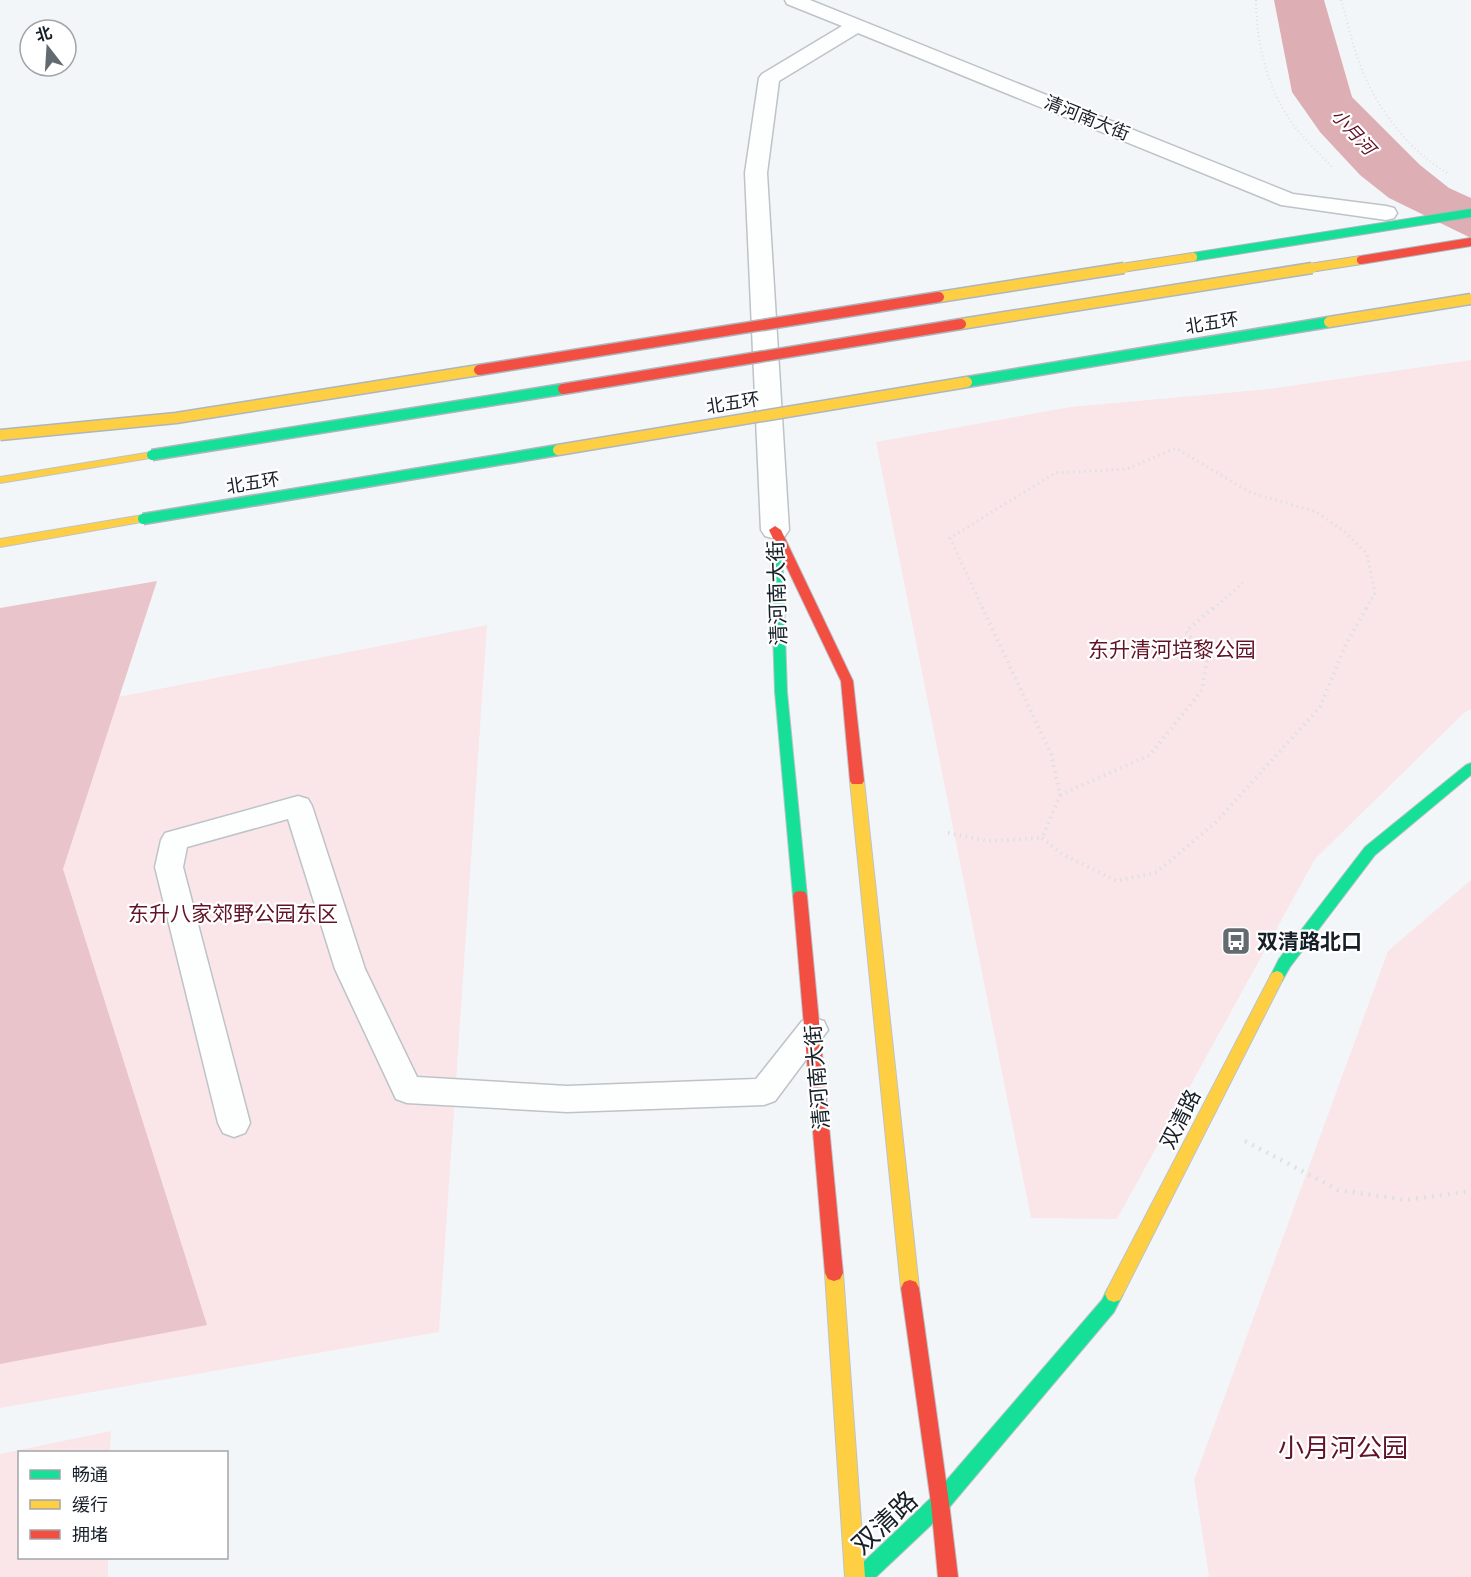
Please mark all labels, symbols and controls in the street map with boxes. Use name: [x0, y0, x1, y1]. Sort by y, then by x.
north arrow: [18, 18, 78, 78]
text: 北: [33, 23, 54, 46]
street label: 清河南大街: [1041, 91, 1133, 145]
water label: 小月河: [1327, 105, 1382, 161]
street label: 北五环: [1184, 308, 1240, 338]
street label: 北五环: [705, 388, 761, 418]
street label: 北五环: [225, 468, 281, 498]
street label: 清河南大街: [763, 540, 791, 646]
park label: 东升清河培黎公园: [1088, 637, 1256, 662]
park label: 东升八家郊野公园东区: [128, 901, 338, 926]
bus stop icon: 双清路北口: [1220, 925, 1252, 957]
place label: 双清路北口: [1257, 929, 1362, 954]
street label: 清河南大街: [800, 1024, 834, 1130]
street label: 双清路: [1155, 1085, 1205, 1153]
park label: 小月河公园: [1278, 1433, 1408, 1464]
legend: [18, 1451, 228, 1559]
text: 畅通: [72, 1464, 108, 1486]
street label: 双清路: [846, 1485, 924, 1561]
text: 缓行: [72, 1494, 108, 1516]
text: 拥堵: [72, 1524, 108, 1546]

